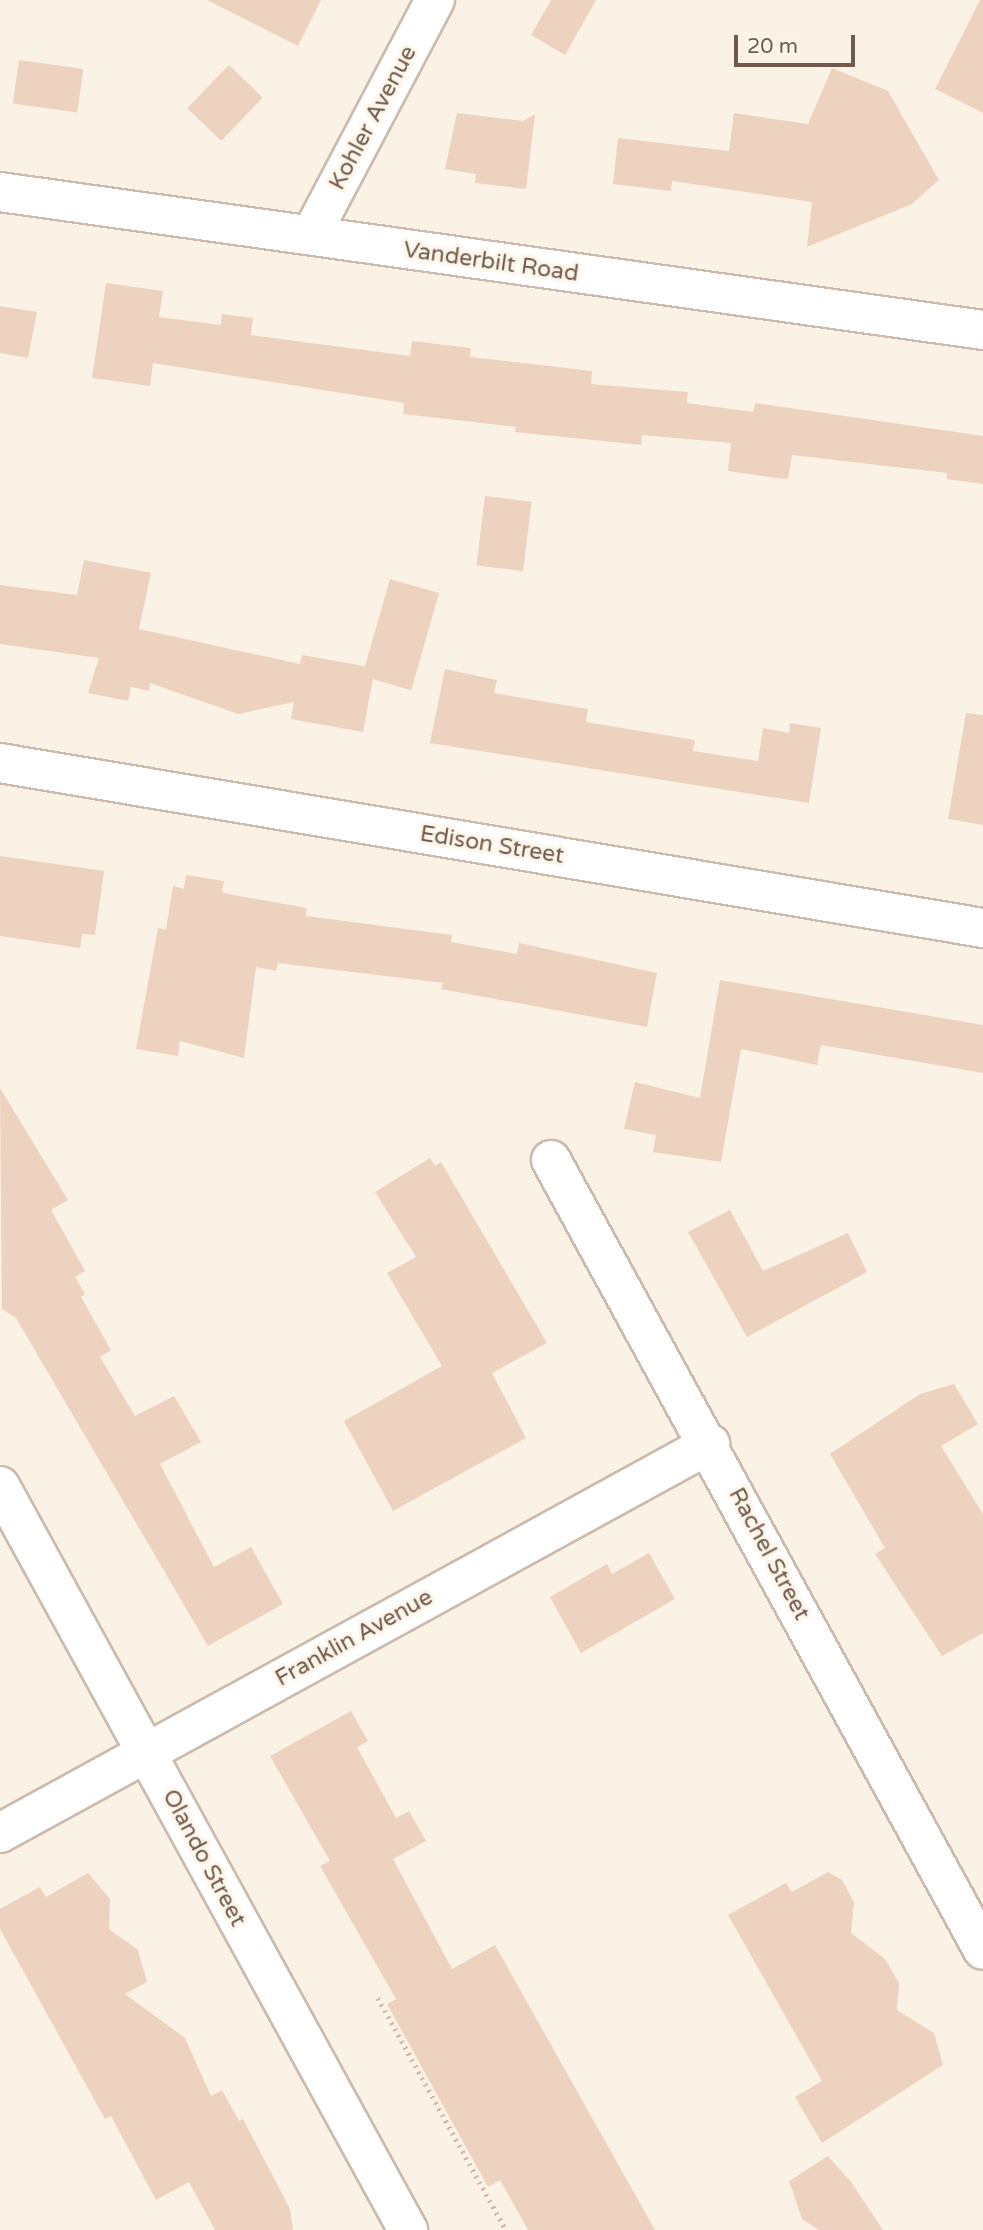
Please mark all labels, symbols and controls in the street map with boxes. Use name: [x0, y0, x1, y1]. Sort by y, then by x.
scale bar: [738, 21, 859, 65]
text: 20 m: [747, 34, 798, 59]
street label: Kohler Avenue: [323, 41, 423, 195]
street label: Vanderbilt Road: [402, 236, 580, 288]
street label: Edison Street: [418, 820, 566, 870]
street label: Rachel Street: [723, 1483, 815, 1625]
street label: Franklin Avenue: [271, 1583, 437, 1693]
street label: Olando Street: [156, 1785, 252, 1931]

